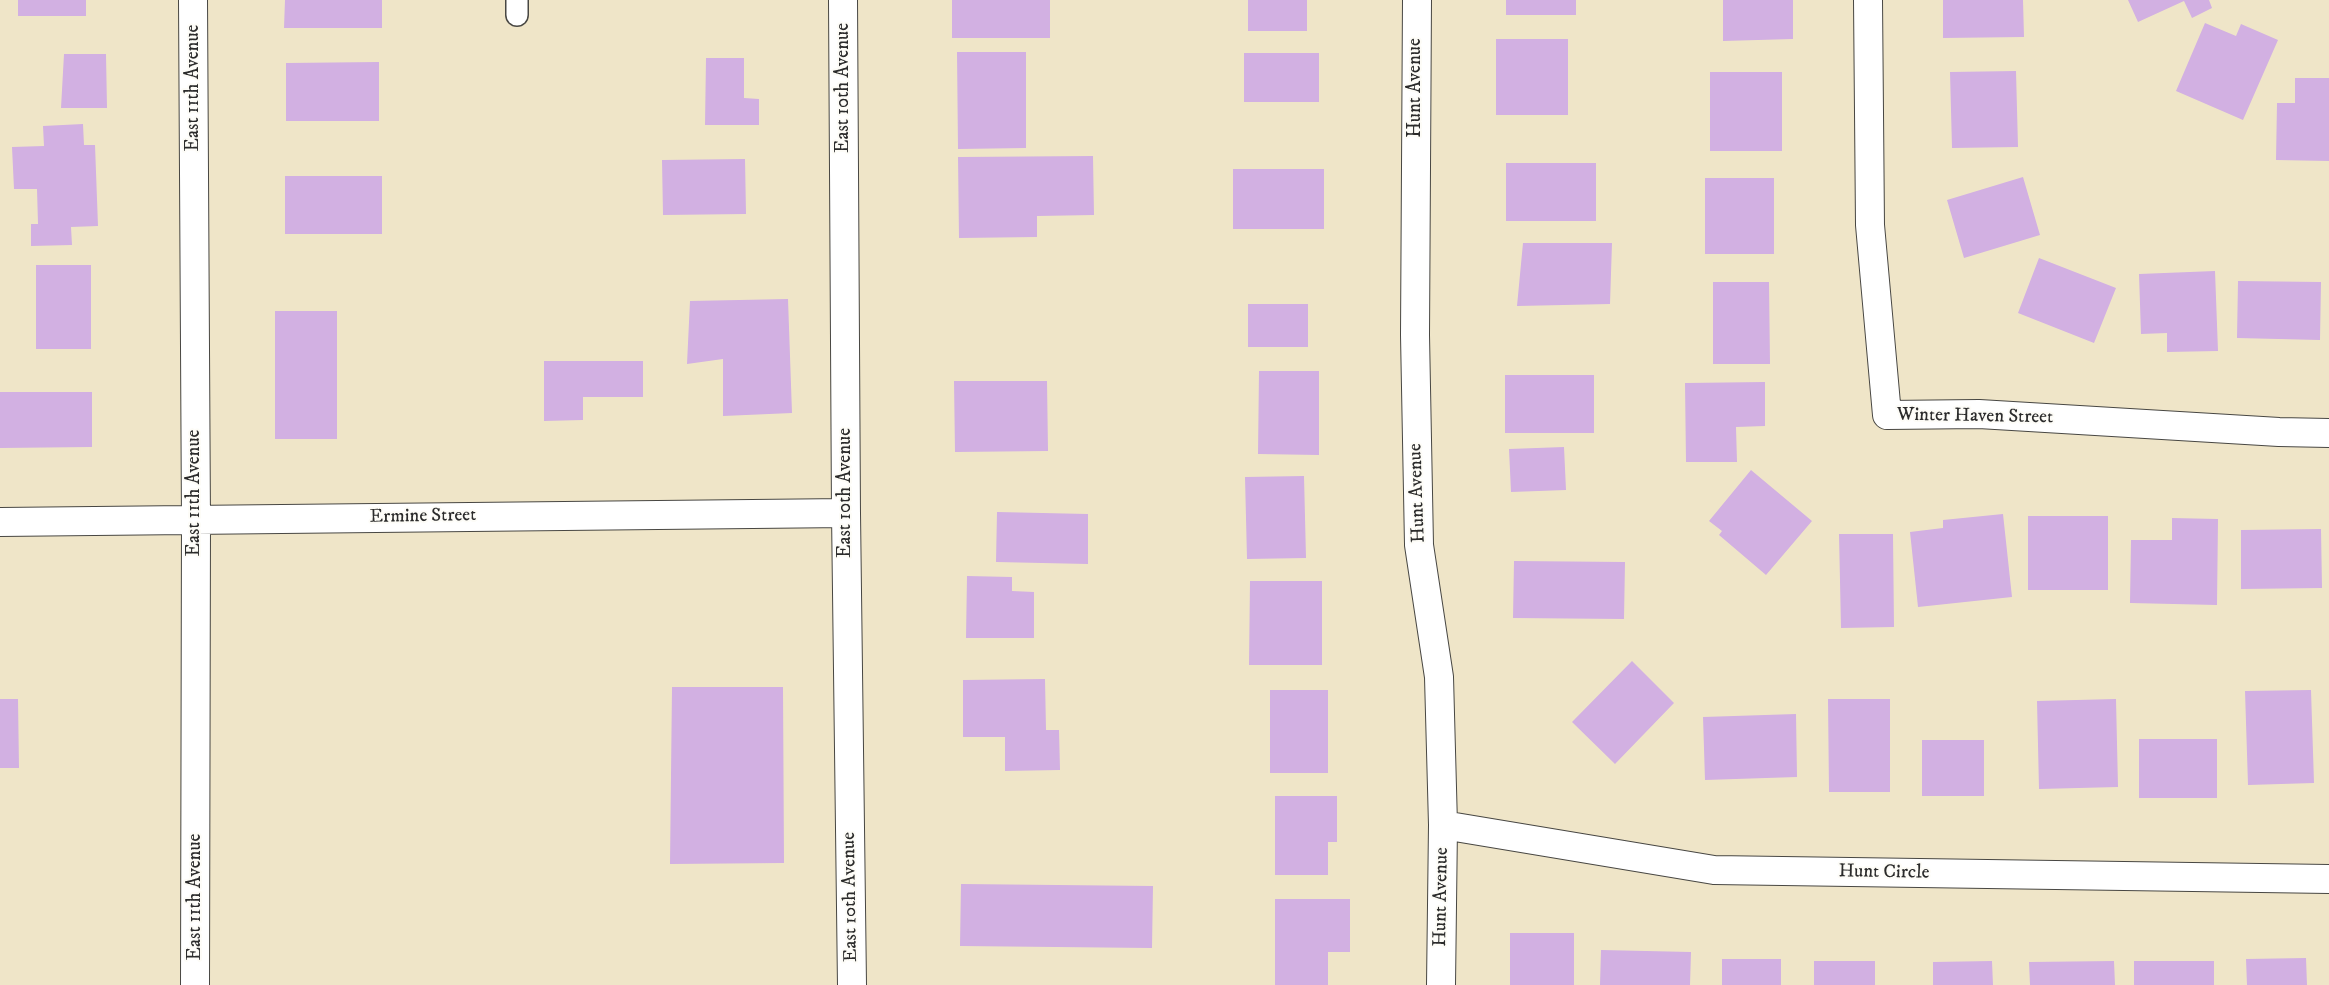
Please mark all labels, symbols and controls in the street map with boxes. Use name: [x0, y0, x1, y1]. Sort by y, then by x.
street label: East 10th Avenue: [833, 23, 855, 153]
street label: East 11th Avenue: [183, 25, 205, 151]
street label: Hunt Avenue: [1405, 38, 1427, 138]
street label: Winter Haven Street: [1897, 404, 2053, 430]
street label: East 10th Avenue: [835, 428, 857, 558]
street label: East 11th Avenue: [184, 430, 206, 556]
street label: Hunt Avenue: [1405, 443, 1431, 543]
street label: Ermine Street: [370, 505, 476, 529]
street label: East 10th Avenue: [838, 832, 864, 962]
street label: East 11th Avenue: [185, 834, 207, 960]
street label: Hunt Avenue: [1430, 847, 1454, 947]
street label: Hunt Circle: [1838, 861, 1930, 885]

